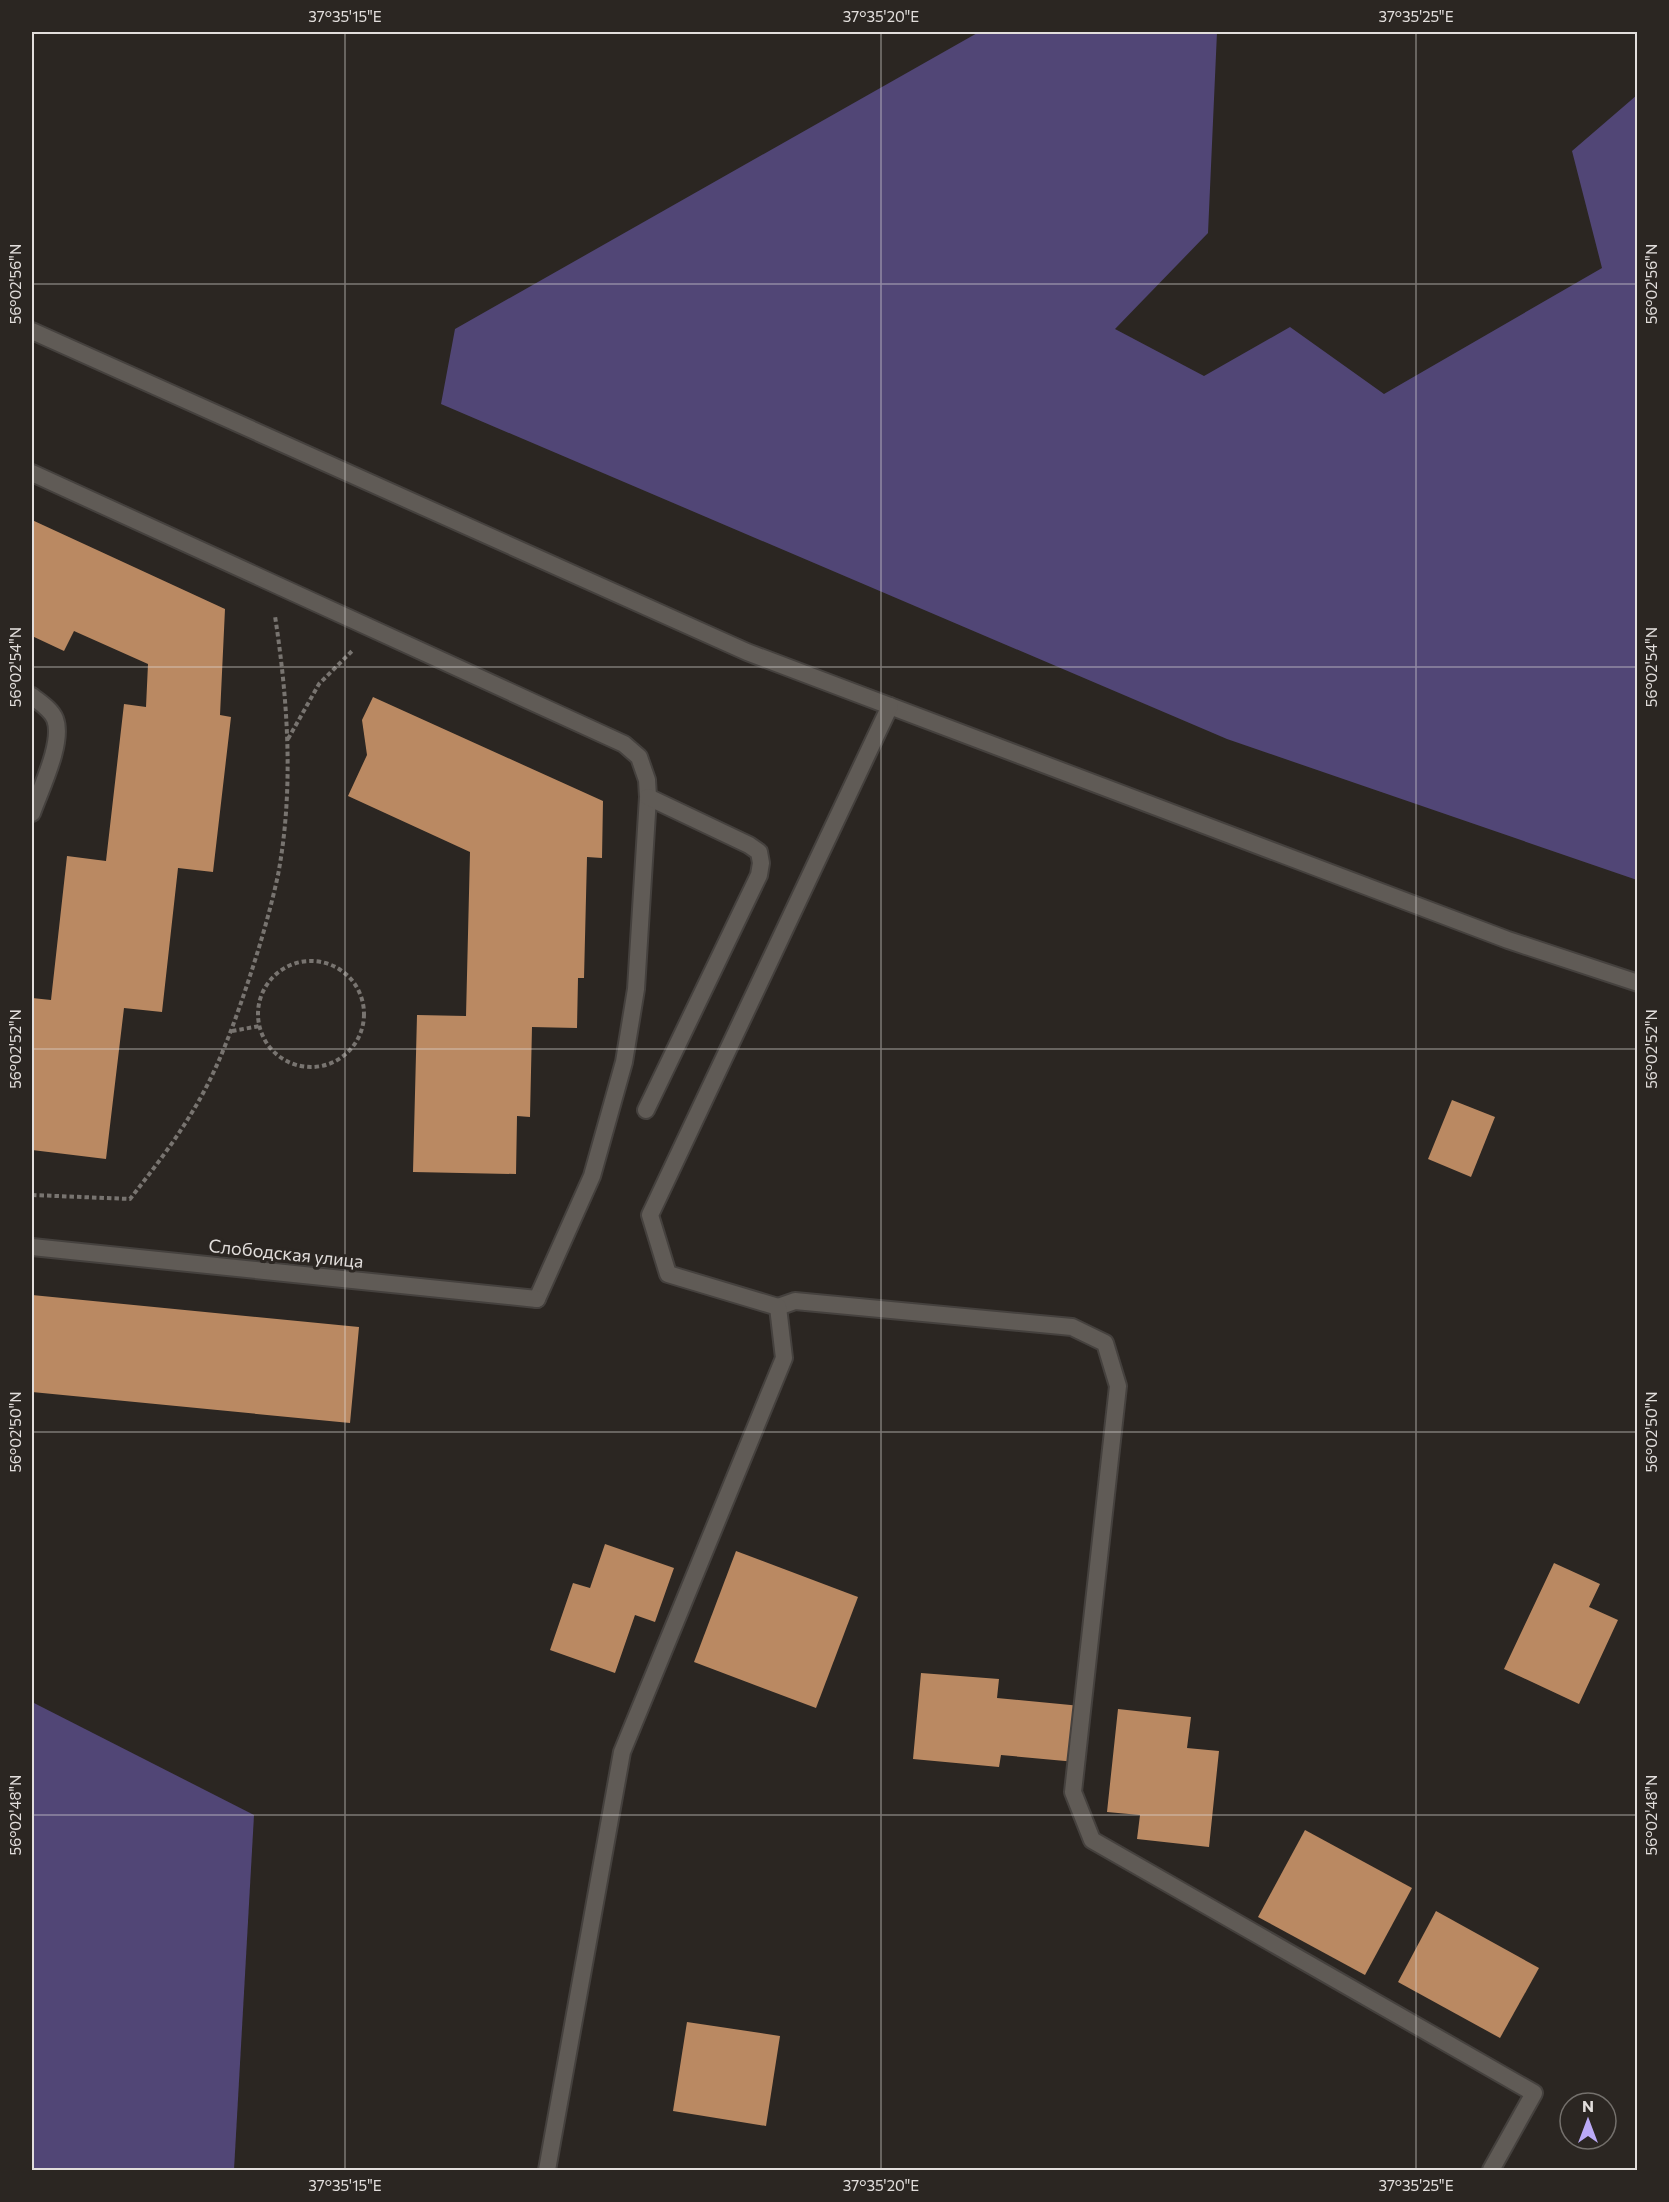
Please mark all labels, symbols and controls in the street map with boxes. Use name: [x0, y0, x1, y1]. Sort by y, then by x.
text: 37°35'15"E: [308, 7, 382, 25]
text: 37°35'20"E: [843, 7, 919, 25]
text: 37°35'25"E: [1378, 7, 1454, 25]
text: 56°02'56"N: [6, 244, 24, 324]
text: 56°02'56"N: [1642, 244, 1660, 324]
text: 56°02'54"N: [6, 627, 24, 707]
text: 56°02'54"N: [1642, 627, 1660, 707]
text: 56°02'52"N: [6, 1009, 24, 1089]
text: 56°02'52"N: [1642, 1009, 1660, 1089]
street label: Слободская улица: [208, 1234, 365, 1272]
text: 56°02'50"N: [6, 1391, 24, 1473]
text: 56°02'50"N: [1642, 1391, 1660, 1473]
text: 56°02'48"N: [6, 1775, 24, 1855]
text: 56°02'48"N: [1642, 1775, 1660, 1855]
north arrow: [1558, 2091, 1618, 2151]
text: N: [1582, 2096, 1594, 2115]
text: 37°35'15"E: [308, 2176, 382, 2194]
text: 37°35'20"E: [843, 2176, 919, 2194]
text: 37°35'25"E: [1378, 2176, 1454, 2194]

